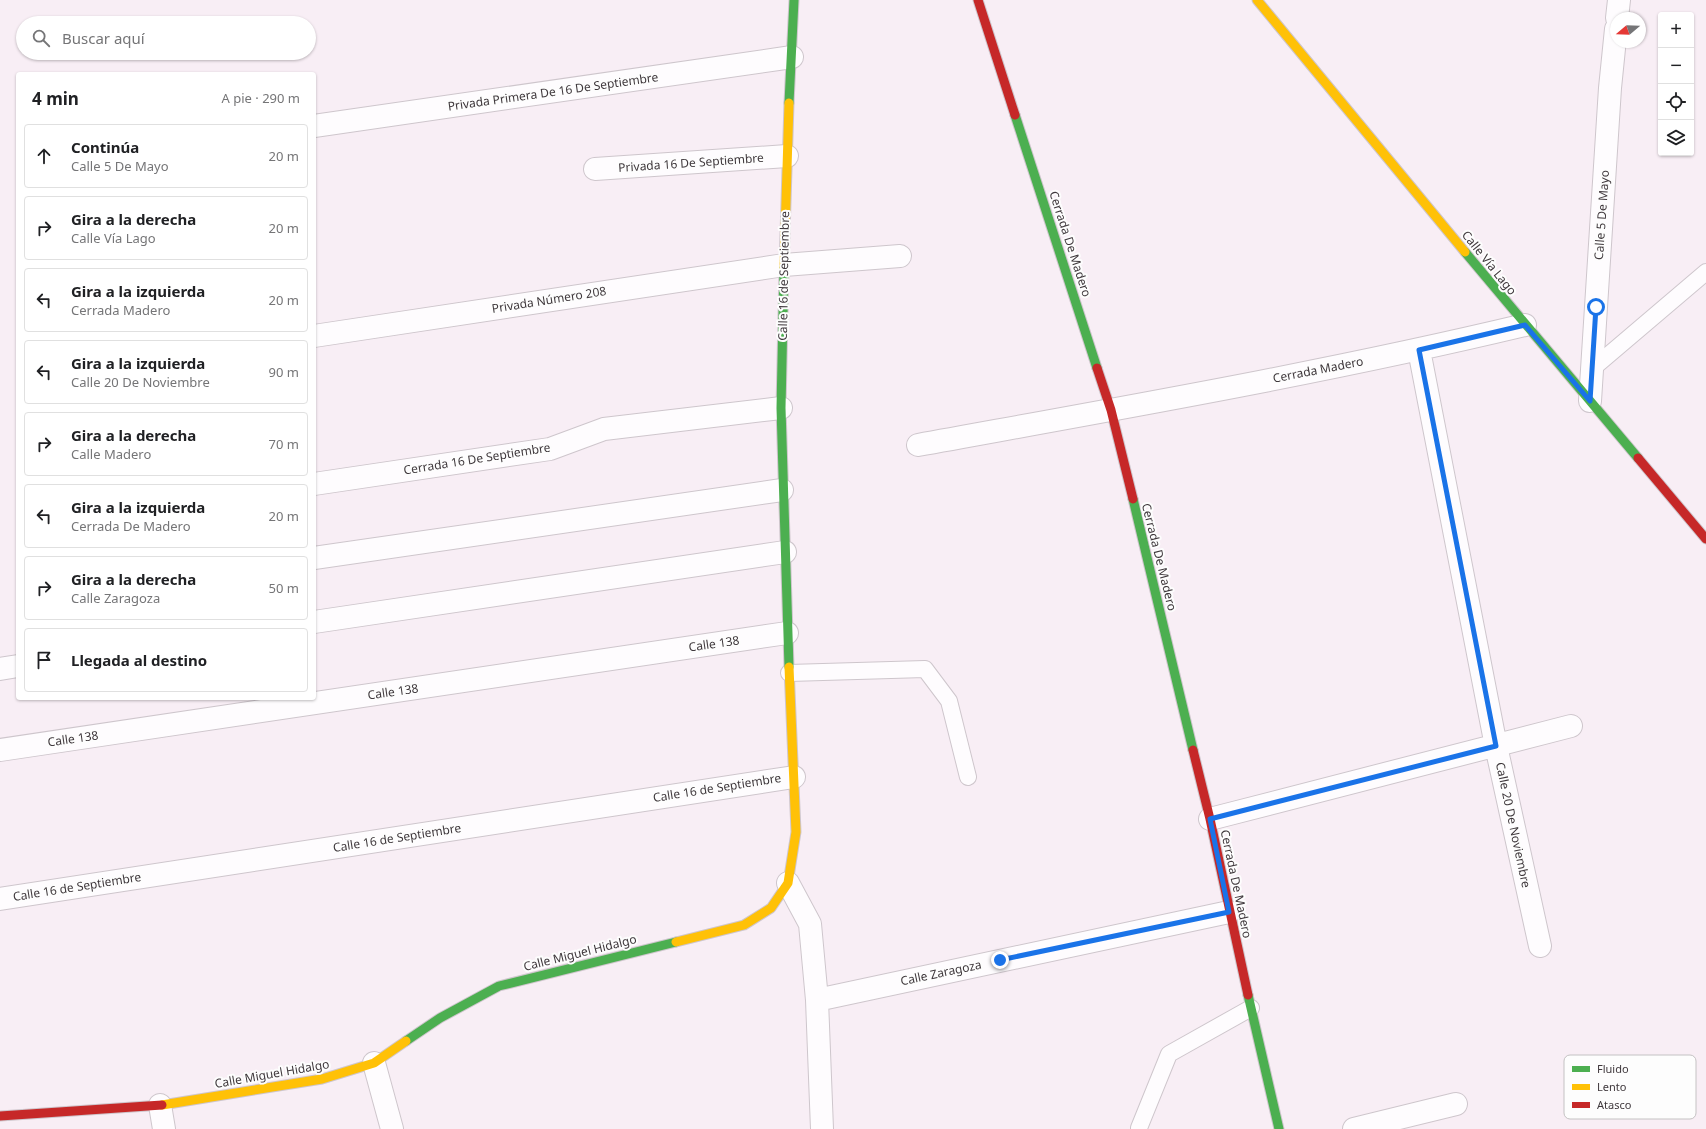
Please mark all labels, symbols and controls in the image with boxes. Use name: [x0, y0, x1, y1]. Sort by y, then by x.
north arrow: [1610, 12, 1646, 48]
map controls: [1658, 12, 1694, 156]
button: +: [1658, 12, 1694, 48]
search box: [16, 16, 316, 60]
icon: search: [30, 27, 52, 49]
text: Buscar aquí: [62, 28, 145, 48]
button: −: [1658, 48, 1694, 84]
street label: Privada Primera De 16 De Septiembre: [447, 68, 660, 115]
button: locate: [1658, 84, 1694, 120]
text: 4 min: [32, 87, 79, 110]
text: A pie · 290 m: [222, 89, 300, 107]
button: layers: [1658, 120, 1694, 156]
text: Continúa: [71, 137, 139, 157]
icon: ahead: [33, 145, 55, 167]
text: 20 m: [269, 147, 299, 165]
street label: Privada 16 De Septiembre: [618, 149, 765, 176]
text: Calle 5 De Mayo: [71, 157, 169, 175]
street label: Calle 5 De Mayo: [1590, 169, 1613, 260]
street label: Cerrada De Madero: [1045, 189, 1096, 299]
text: Gira a la derecha: [71, 209, 196, 229]
street label: Calle 16 de Septiembre: [774, 211, 793, 341]
icon: right: [33, 217, 55, 239]
text: 20 m: [269, 219, 299, 237]
street label: Calle Vía Lago: [1458, 227, 1521, 298]
text: Calle Vía Lago: [71, 229, 156, 247]
text: Gira a la izquierda: [71, 281, 205, 301]
street label: Privada Número 208: [491, 282, 607, 317]
icon: left: [33, 289, 55, 311]
text: 20 m: [269, 291, 299, 309]
route start: [1587, 298, 1605, 316]
text: Cerrada Madero: [71, 301, 170, 319]
street label: Cerrada Madero: [1271, 352, 1365, 387]
text: Gira a la izquierda: [71, 353, 205, 373]
icon: left: [33, 361, 55, 383]
text: 90 m: [269, 363, 299, 381]
text: Calle 20 De Noviembre: [71, 373, 210, 391]
text: Gira a la derecha: [71, 425, 196, 445]
icon: right: [33, 433, 55, 455]
text: 70 m: [269, 435, 299, 453]
street label: Cerrada 16 De Septiembre: [402, 438, 552, 479]
text: Calle Madero: [71, 445, 151, 463]
text: Gira a la izquierda: [71, 497, 205, 517]
street label: Cerrada De Madero: [1138, 501, 1181, 612]
icon: left: [33, 505, 55, 527]
text: 20 m: [269, 507, 299, 525]
text: Cerrada De Madero: [71, 517, 191, 535]
text: Gira a la derecha: [71, 569, 196, 589]
icon: right: [33, 577, 55, 599]
text: 50 m: [269, 579, 299, 597]
text: Calle Zaragoza: [71, 589, 160, 607]
street label: Calle 138: [687, 632, 740, 655]
icon: arrive: [33, 649, 55, 671]
text: Llegada al destino: [71, 650, 207, 670]
street label: Calle 138: [366, 680, 419, 703]
street label: Calle 138: [46, 727, 99, 750]
street label: Calle 20 De Noviembre: [1492, 760, 1535, 890]
street label: Calle 16 de Septiembre: [652, 769, 782, 806]
street label: Calle 16 de Septiembre: [332, 819, 462, 856]
street label: Cerrada De Madero: [1217, 828, 1256, 940]
street label: Calle 16 de Septiembre: [12, 868, 142, 905]
street label: Calle Miguel Hidalgo: [522, 930, 638, 975]
route end: [991, 951, 1009, 969]
street label: Calle Zaragoza: [899, 956, 983, 989]
street label: Calle Miguel Hidalgo: [213, 1055, 331, 1092]
legend: [1564, 1055, 1696, 1119]
text: Fluido: [1597, 1061, 1629, 1076]
text: Lento: [1597, 1079, 1627, 1094]
text: Atasco: [1597, 1097, 1632, 1112]

